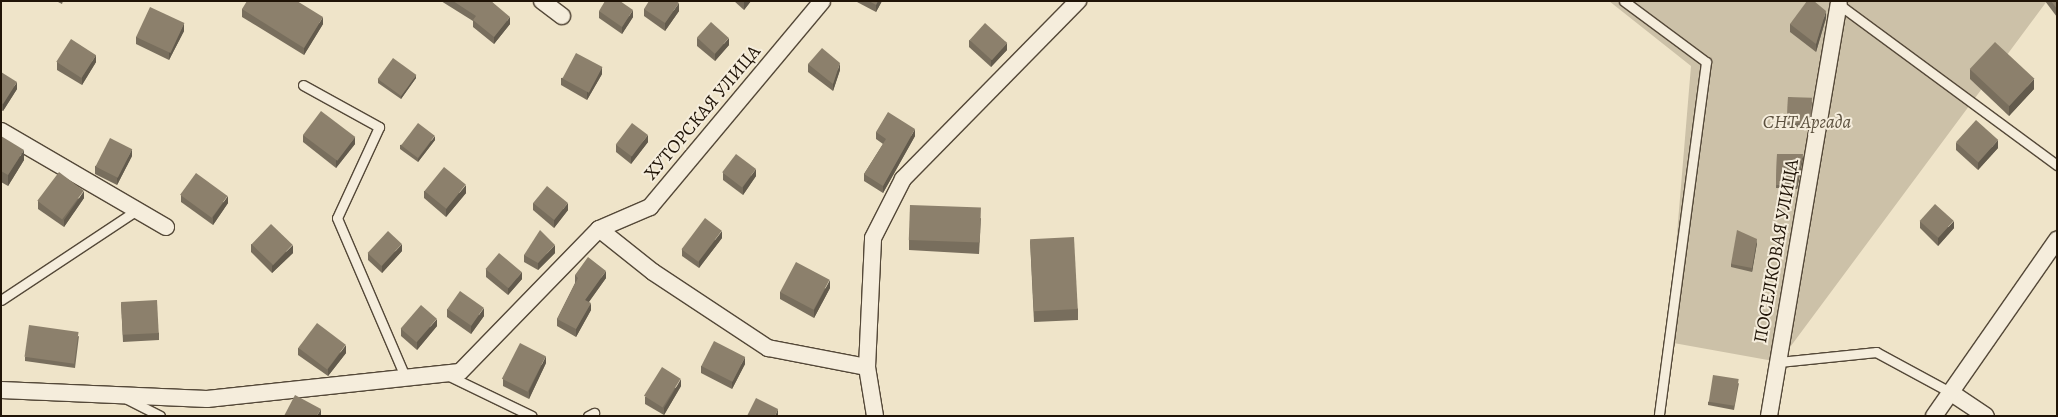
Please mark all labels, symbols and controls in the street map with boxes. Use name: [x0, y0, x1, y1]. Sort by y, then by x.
street label: ХУТОРСКАЯ УЛИЦА: [640, 41, 766, 185]
park label: СНТ Аргада: [1763, 112, 1851, 134]
street label: ПОСЕЛКОВАЯ УЛИЦА: [1750, 157, 1804, 345]

